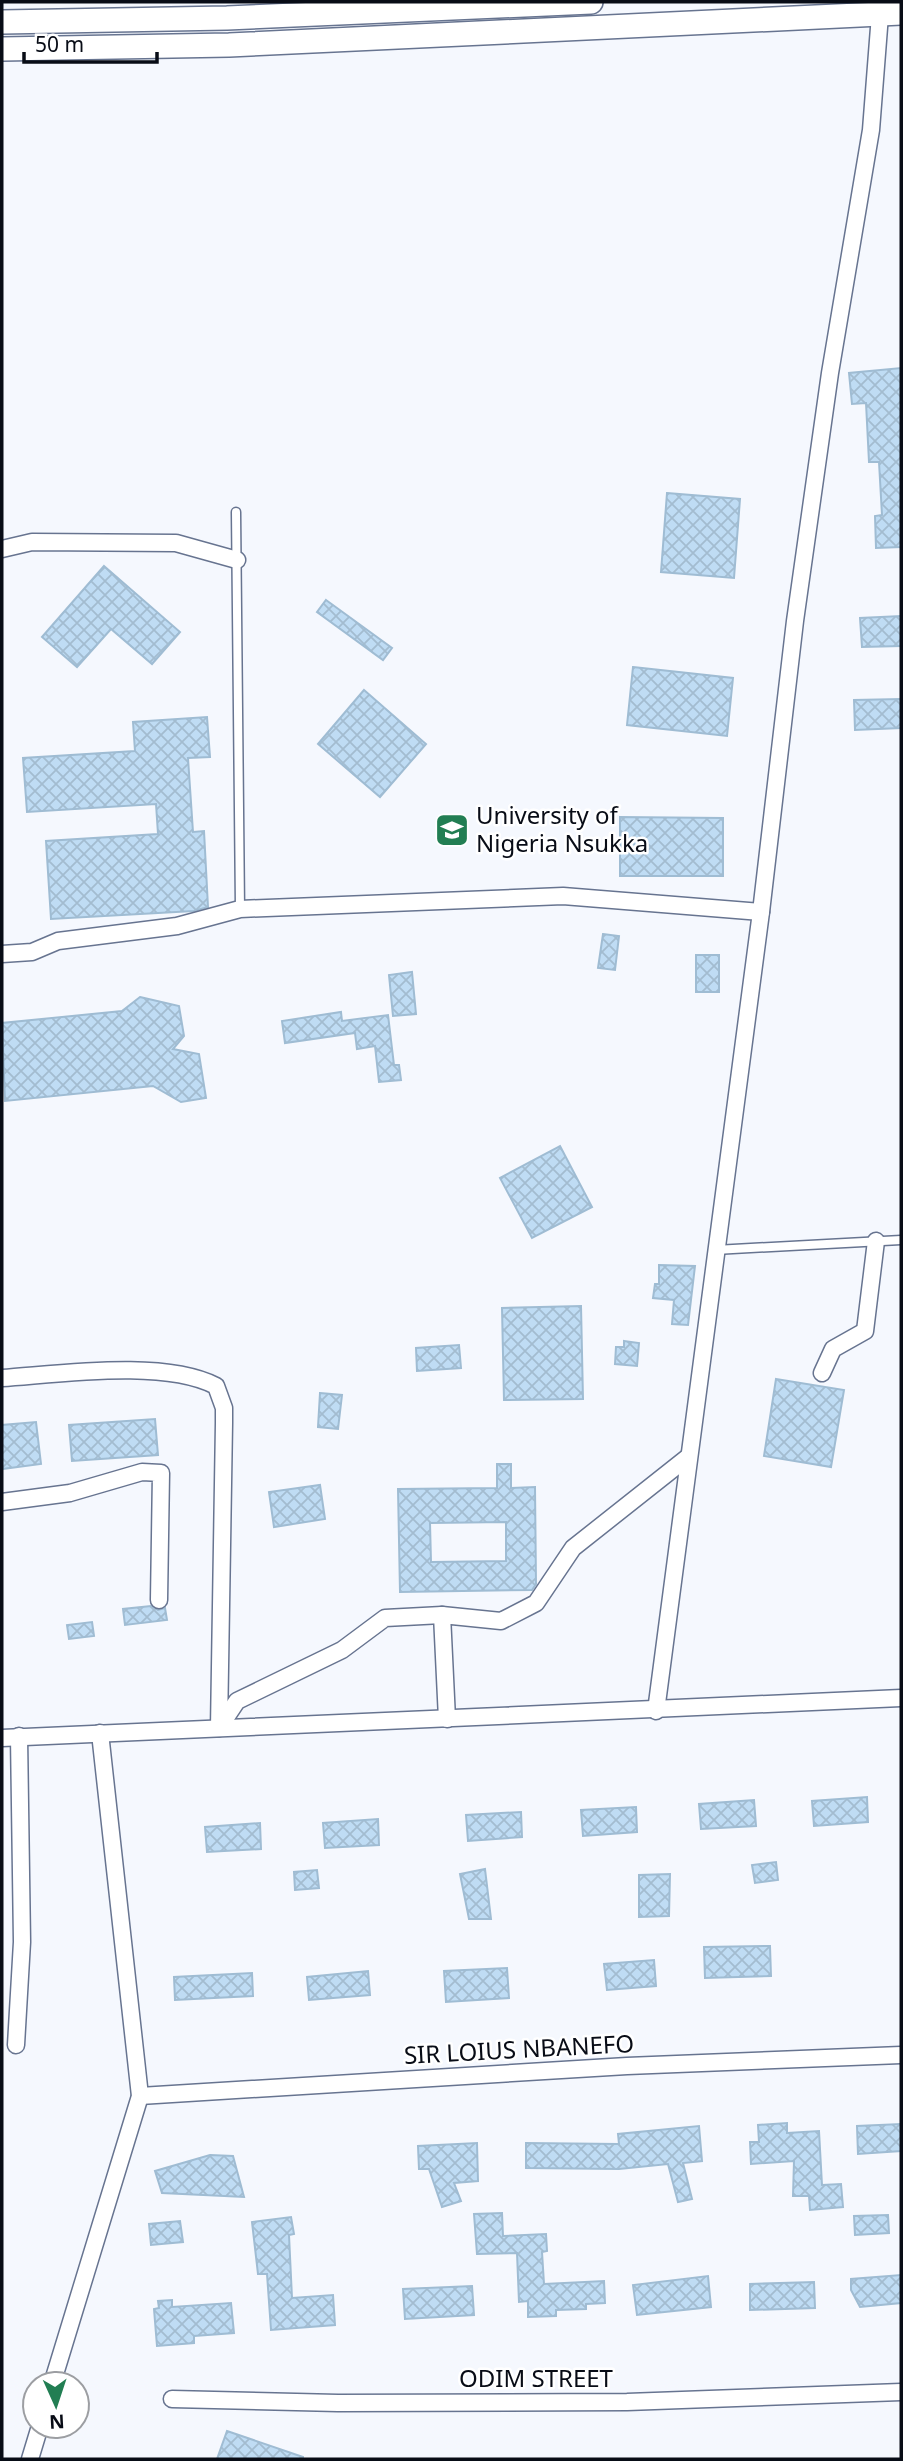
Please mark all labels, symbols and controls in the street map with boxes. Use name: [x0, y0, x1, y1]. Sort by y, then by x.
scale bar: [24, 21, 158, 65]
text: 50 m: [35, 30, 84, 58]
place label: University of Nigeria Nsukka: [476, 798, 648, 859]
school or university icon: University of Nigeria Nsukka: [433, 811, 471, 849]
street label: SIR LOIUS NBANEFO: [403, 2026, 635, 2071]
street label: ODIM STREET: [459, 2361, 614, 2394]
north arrow: [21, 2370, 91, 2440]
text: N: [48, 2409, 65, 2435]

